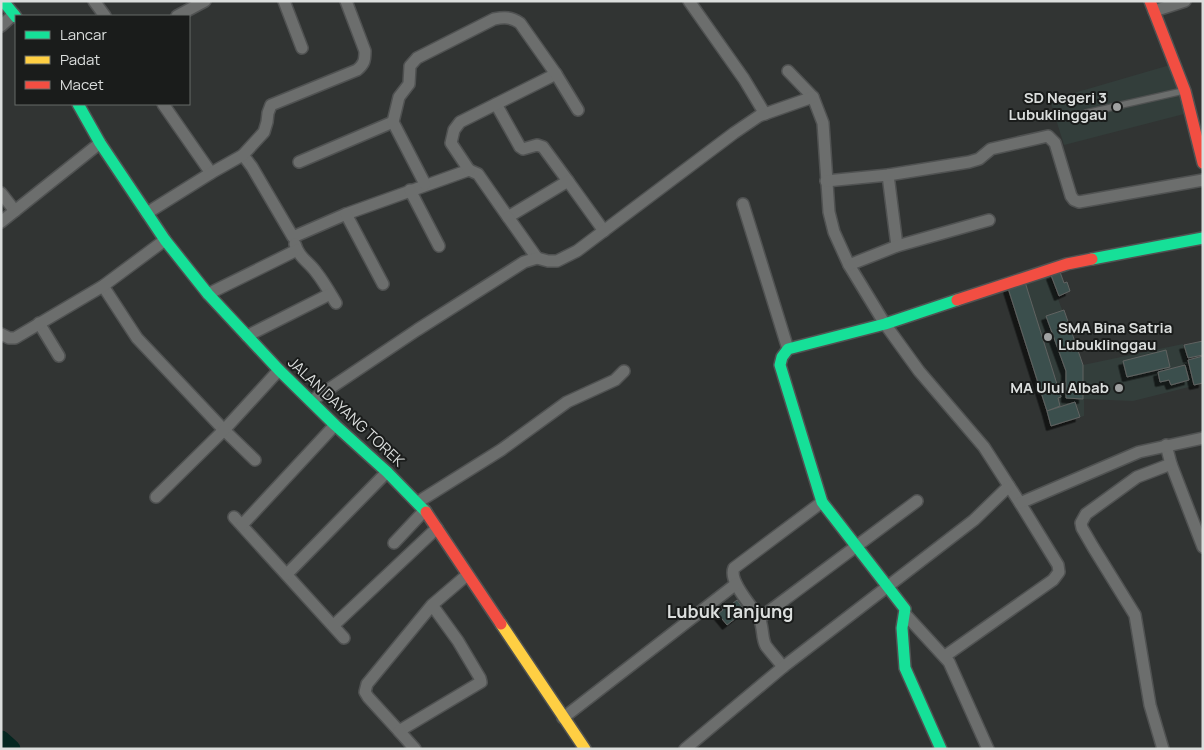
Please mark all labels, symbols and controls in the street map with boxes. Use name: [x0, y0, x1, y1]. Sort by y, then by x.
legend: [15, 15, 190, 105]
text: Lancar: [60, 24, 107, 45]
text: Padat: [60, 49, 100, 70]
text: Macet: [60, 74, 104, 95]
place label: SD Negeri 3 Lubuklinggau: [1009, 87, 1107, 125]
marker: SD Negeri 3 Lubuklinggau: [1111, 101, 1123, 113]
place label: SMA Bina Satria Lubuklinggau: [1058, 317, 1172, 355]
marker: SMA Bina Satria Lubuklinggau: [1042, 331, 1054, 343]
street label: JALAN DAYANG TOREK: [283, 352, 409, 471]
place label: MA Ulul Albab: [1010, 377, 1109, 398]
marker: MA Ulul Albab: [1113, 382, 1125, 394]
district label: Lubuk Tanjung: [667, 599, 793, 623]

